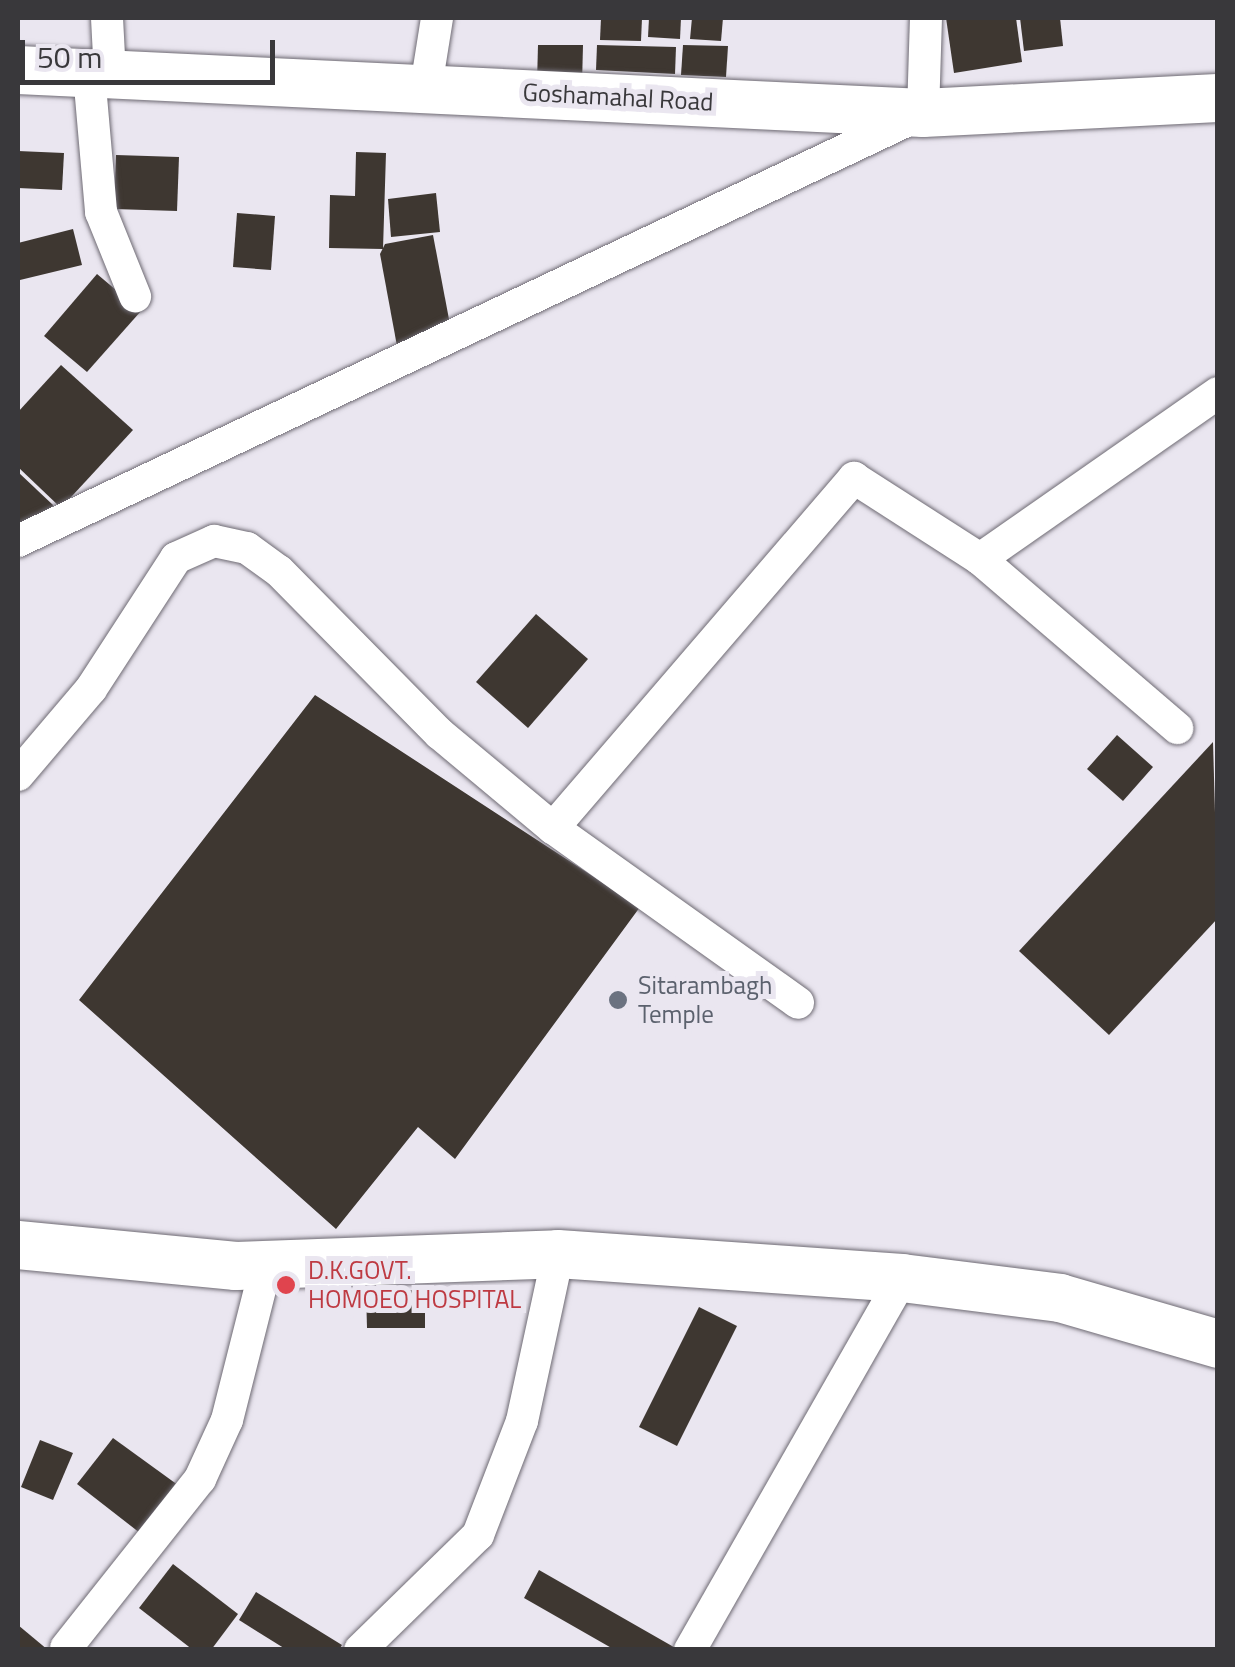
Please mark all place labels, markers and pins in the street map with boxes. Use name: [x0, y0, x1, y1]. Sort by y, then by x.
place label: Sitarambagh Temple: [638, 971, 772, 1030]
marker: Sitarambagh Temple: [607, 989, 629, 1011]
place label: D.K.GOVT. HOMOEO HOSPITAL: [308, 1256, 521, 1315]
marker: D.K.GOVT. HOMOEO HOSPITAL: [273, 1272, 299, 1298]

